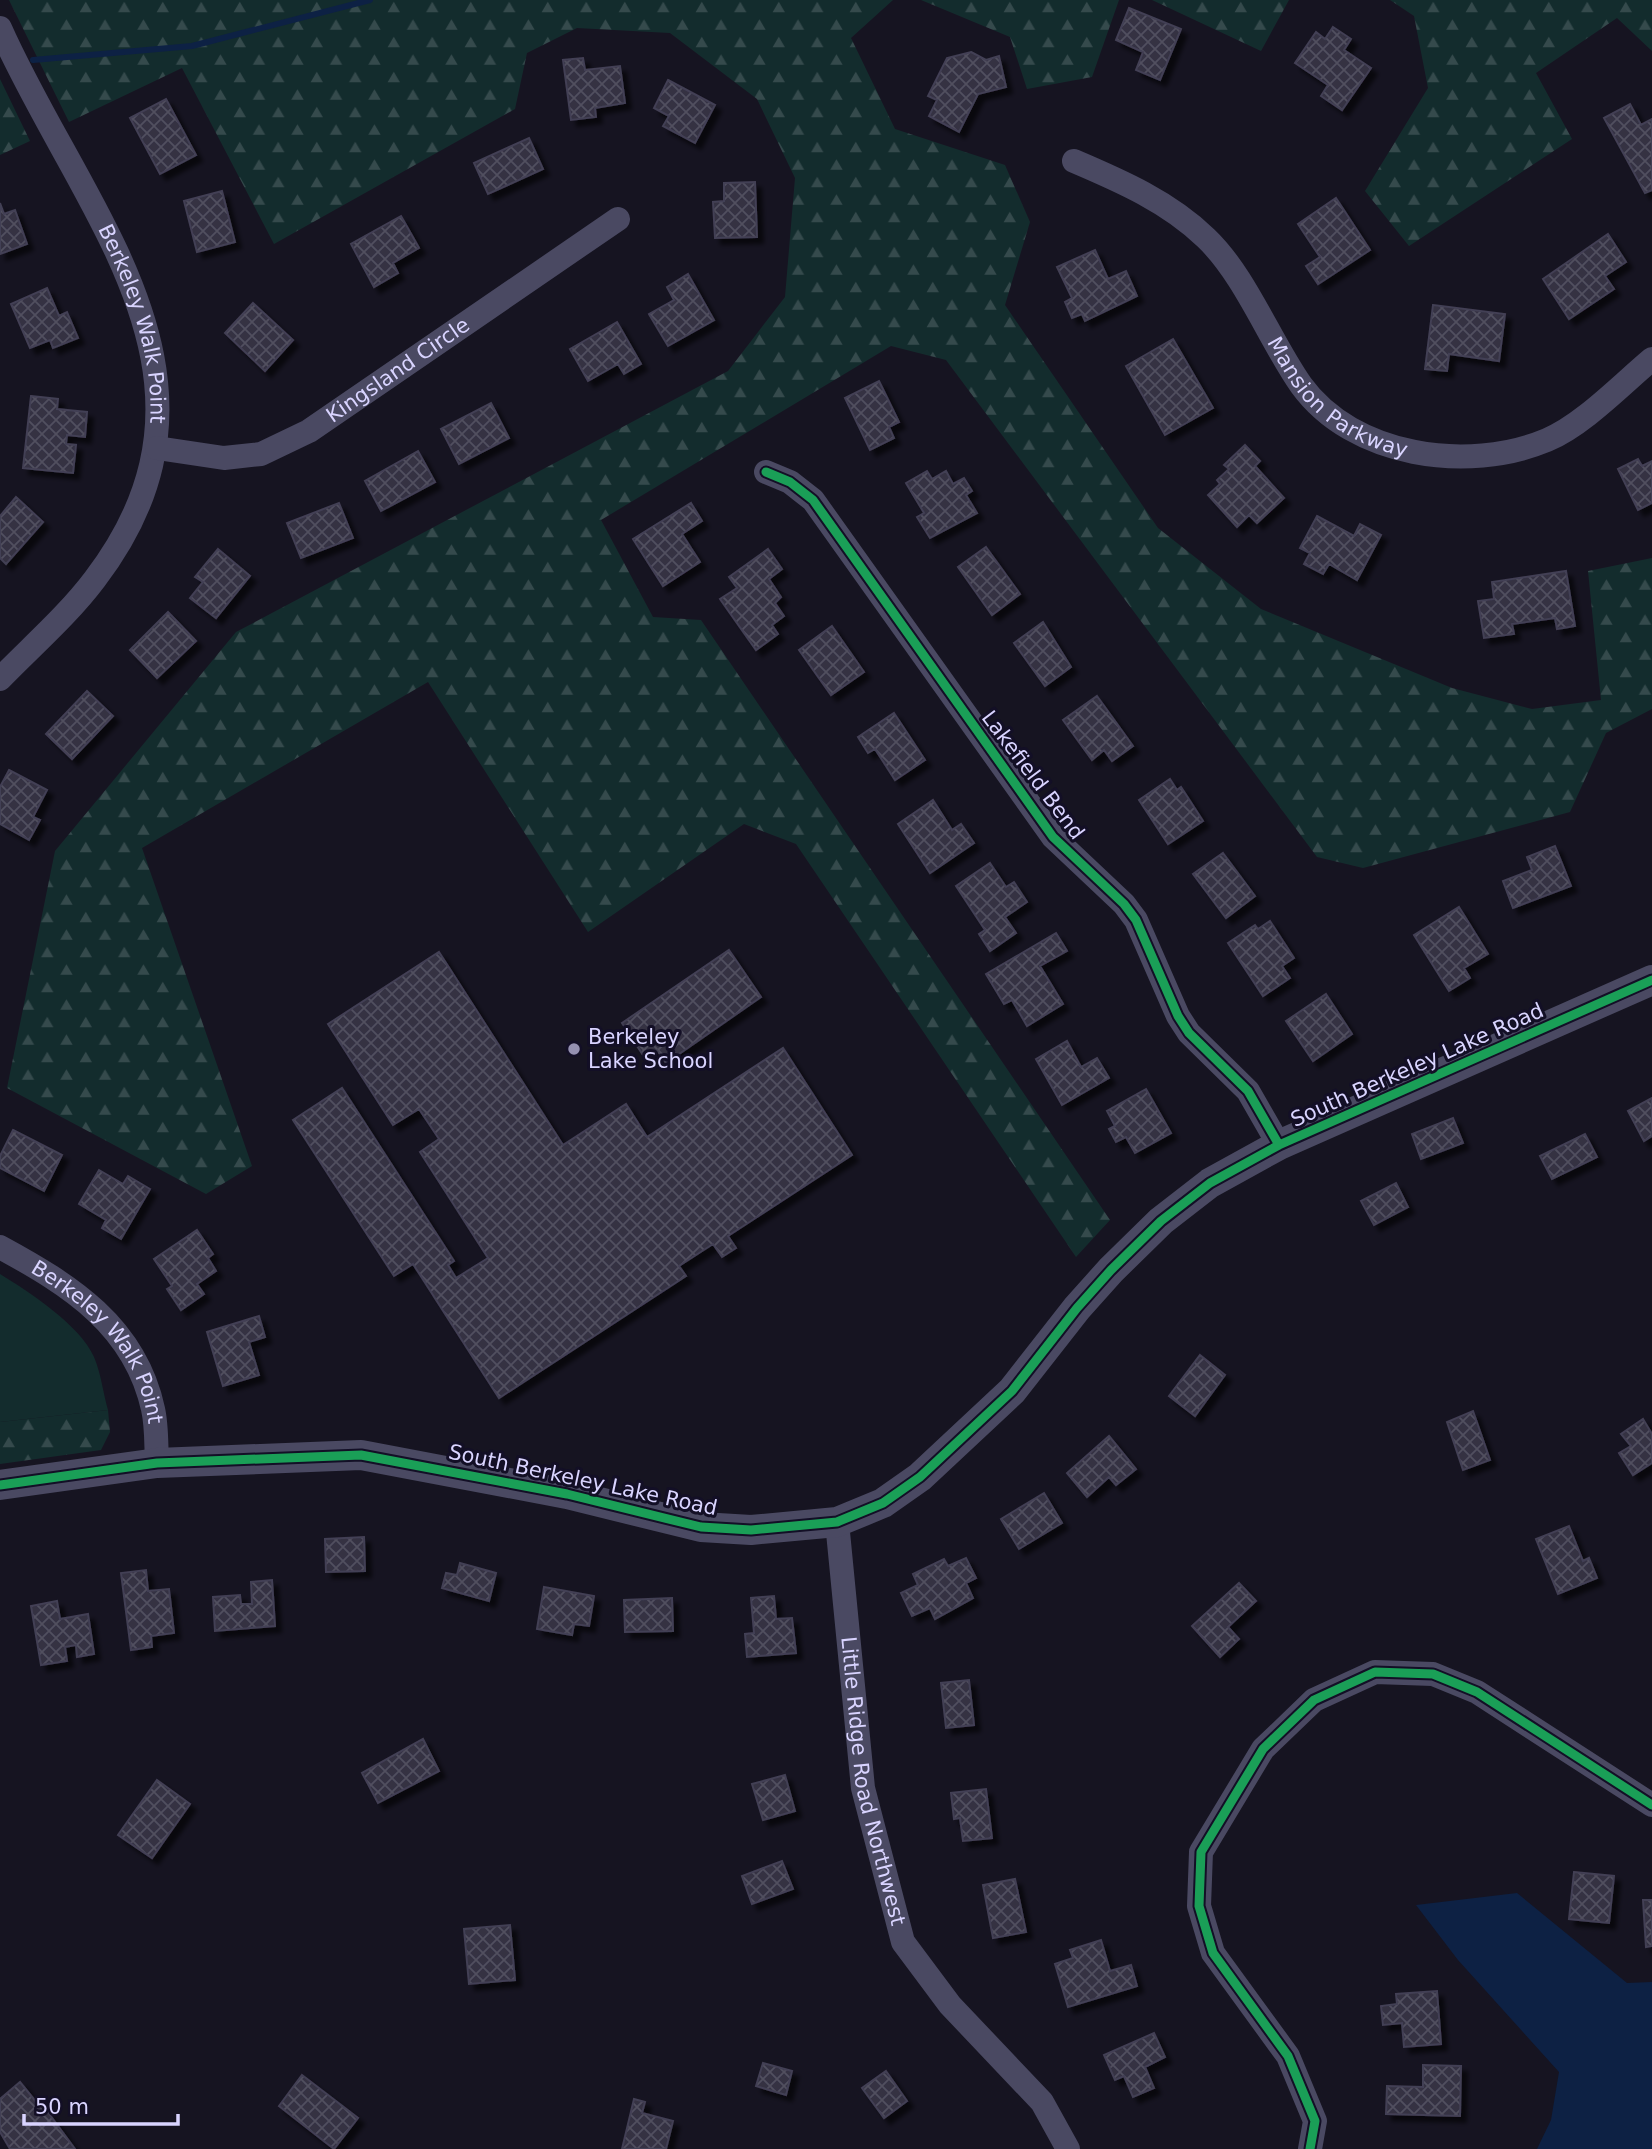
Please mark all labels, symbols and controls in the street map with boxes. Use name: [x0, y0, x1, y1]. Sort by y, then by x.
street label: Berkeley Walk Point: [93, 220, 169, 424]
street label: Kingsland Circle: [322, 312, 474, 428]
street label: Mansion Parkway: [1262, 333, 1410, 462]
street label: Lakefield Bend: [977, 706, 1089, 844]
street label: South Berkeley Lake Road: [1287, 998, 1547, 1132]
place label: Berkeley Lake School: [588, 1025, 713, 1073]
marker: Berkeley Lake School: [566, 1041, 582, 1057]
street label: Berkeley Walk Point: [27, 1256, 167, 1425]
street label: South Berkeley Lake Road: [446, 1440, 720, 1520]
street label: Little Ridge Road Northwest: [836, 1635, 910, 1928]
scale bar: [24, 2082, 178, 2126]
text: 50 m: [35, 2095, 89, 2119]

